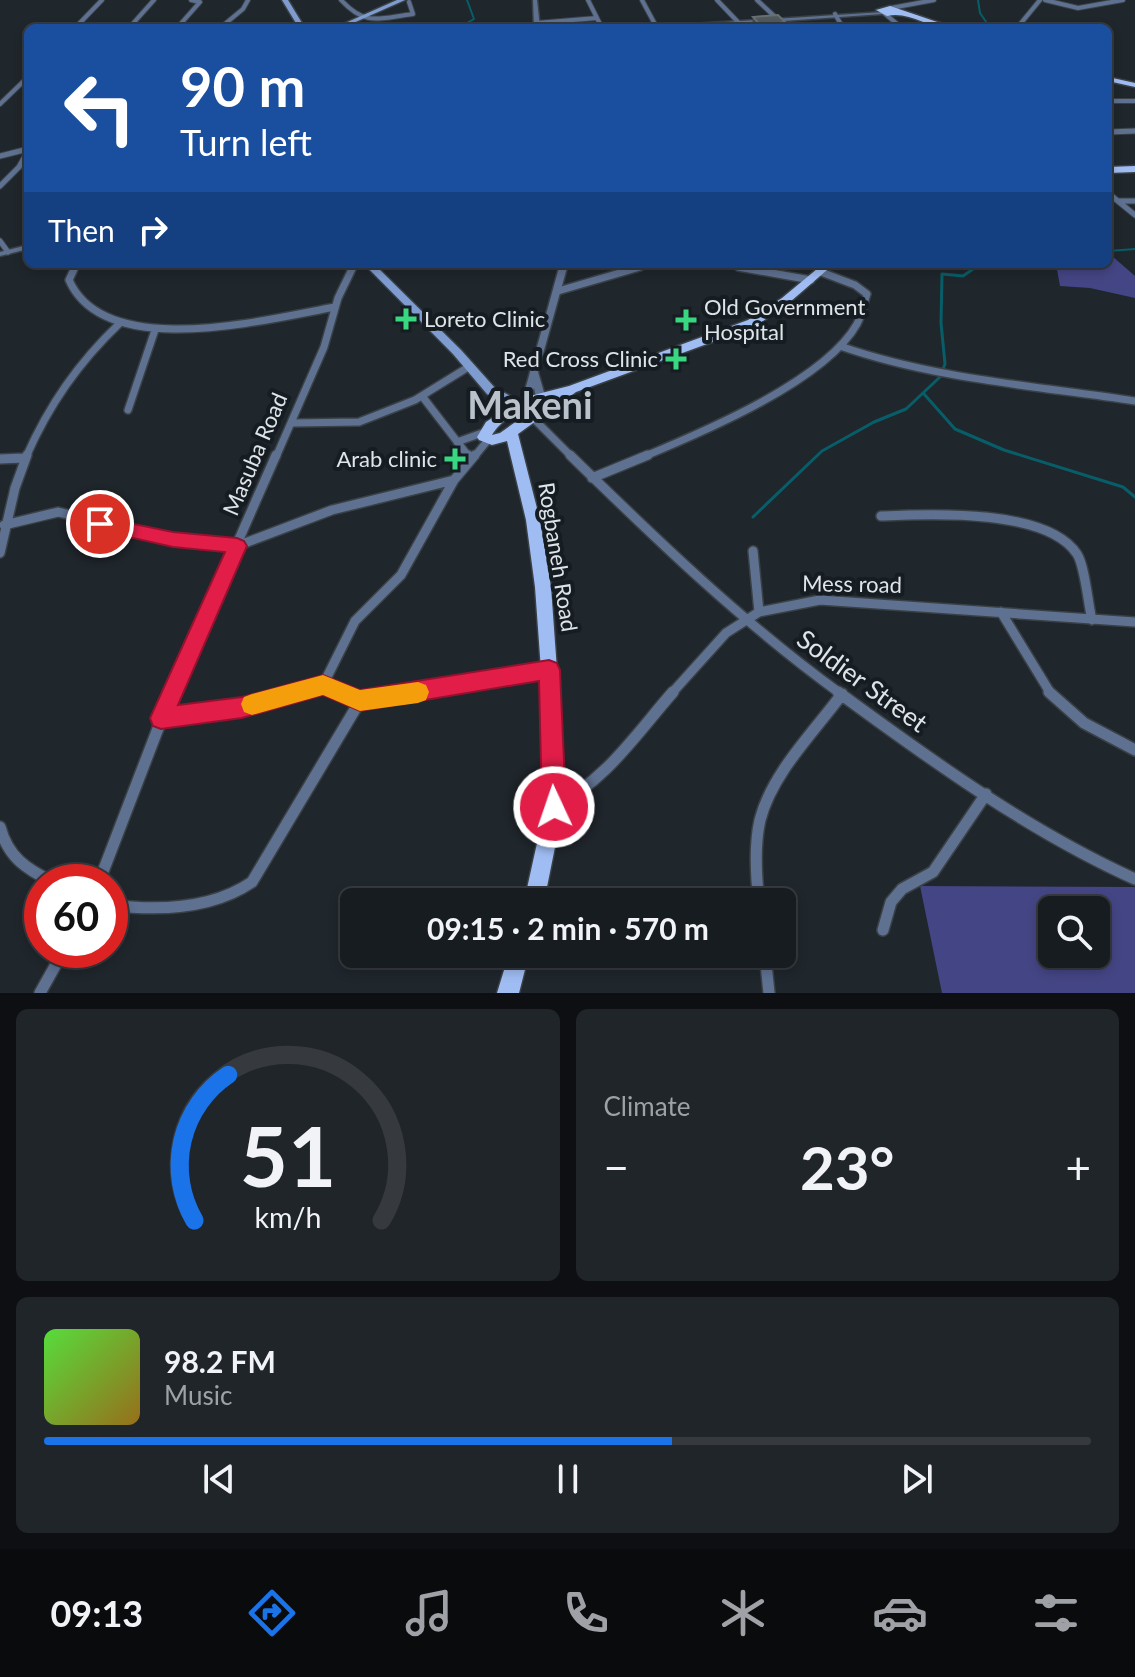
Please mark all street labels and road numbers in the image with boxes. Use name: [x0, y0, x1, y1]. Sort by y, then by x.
street label: Masuba Road: [217, 388, 292, 519]
street label: Rogbaneh Road: [533, 480, 584, 633]
street label: Mess road: [802, 569, 902, 598]
street label: Soldier Street: [791, 622, 935, 739]

